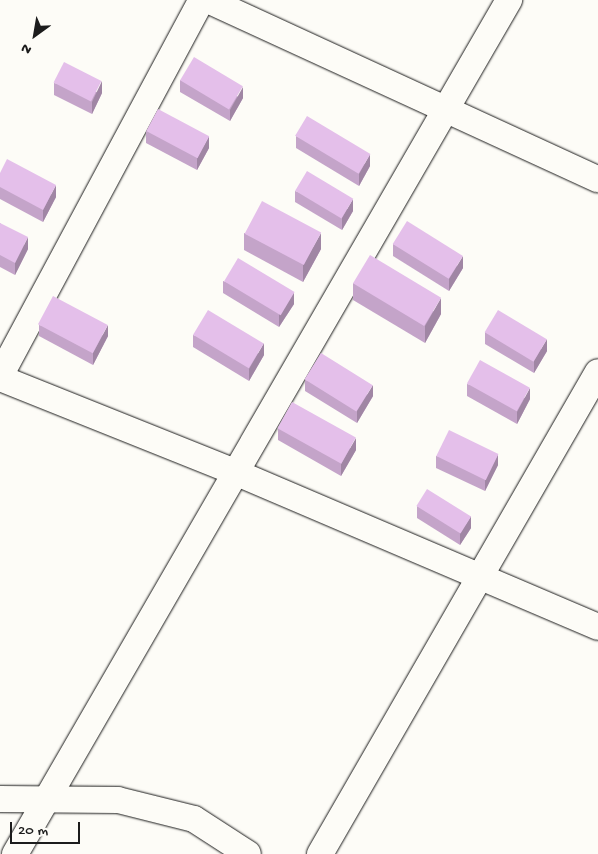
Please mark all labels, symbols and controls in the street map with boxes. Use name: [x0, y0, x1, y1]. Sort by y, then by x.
north arrow: [10, 10, 60, 60]
text: N: [18, 39, 35, 58]
scale bar: [12, 812, 82, 844]
text: 20 m: [18, 822, 48, 840]

